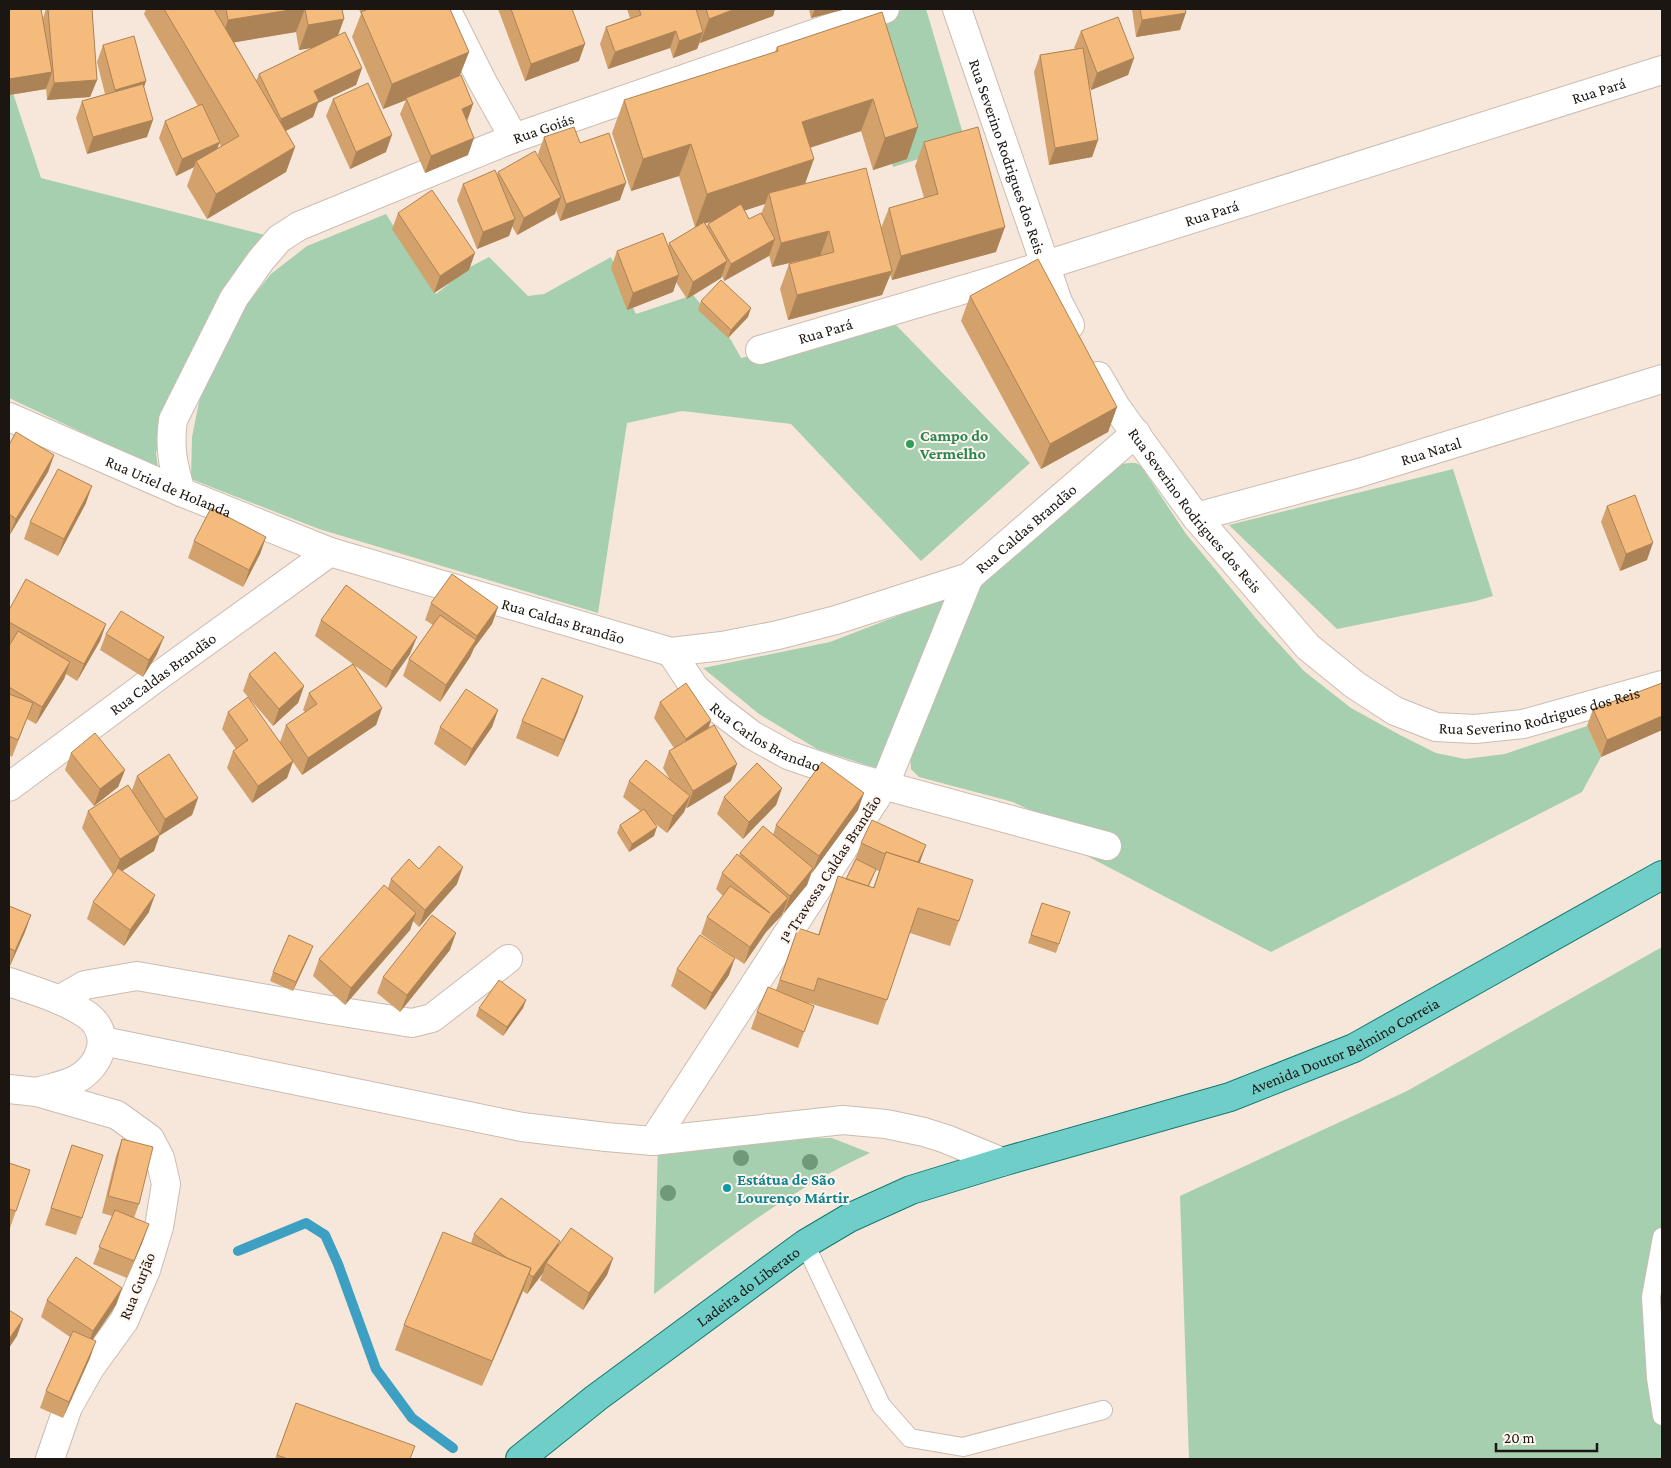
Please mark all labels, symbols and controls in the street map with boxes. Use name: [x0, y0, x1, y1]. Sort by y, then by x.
street label: Rua Severino Rodrigues dos Reis: [966, 57, 1049, 256]
street label: Rua Pará: [1570, 73, 1628, 107]
street label: Rua Goiás: [511, 109, 576, 146]
street label: Rua Pará: [1182, 196, 1241, 229]
street label: Rua Pará: [796, 314, 855, 347]
street label: Rua Severino Rodrigues dos Reis: [1125, 424, 1266, 596]
place label: Campo do Vermelho: [919, 427, 988, 462]
street label: Rua Natal: [1399, 433, 1463, 468]
marker: Campo do Vermelho: [904, 438, 916, 450]
street label: Rua Uriel de Holanda: [103, 452, 235, 520]
street label: Rua Caldas Brandão: [972, 480, 1079, 576]
street label: Rua Caldas Brandão: [500, 594, 627, 647]
street label: Rua Caldas Brandão: [106, 629, 219, 718]
street label: Rua Severino Rodrigues dos Reis: [1438, 683, 1641, 738]
street label: Rua Carlos Brandao: [707, 698, 823, 774]
street label: 1ª Travessa Caldas Brandão: [776, 792, 884, 946]
street label: Avenida Doutor Belmino Correia: [1247, 993, 1442, 1097]
place label: Estátua de São Lourenço Mártir: [737, 1171, 850, 1206]
marker: Estátua de São Lourenço Mártir: [721, 1182, 733, 1194]
street label: Ladeira do Liberato: [693, 1243, 803, 1330]
street label: Rua Gurjão: [116, 1250, 159, 1323]
scale bar: [1496, 1420, 1597, 1452]
text: 20 m: [1504, 1430, 1535, 1446]

